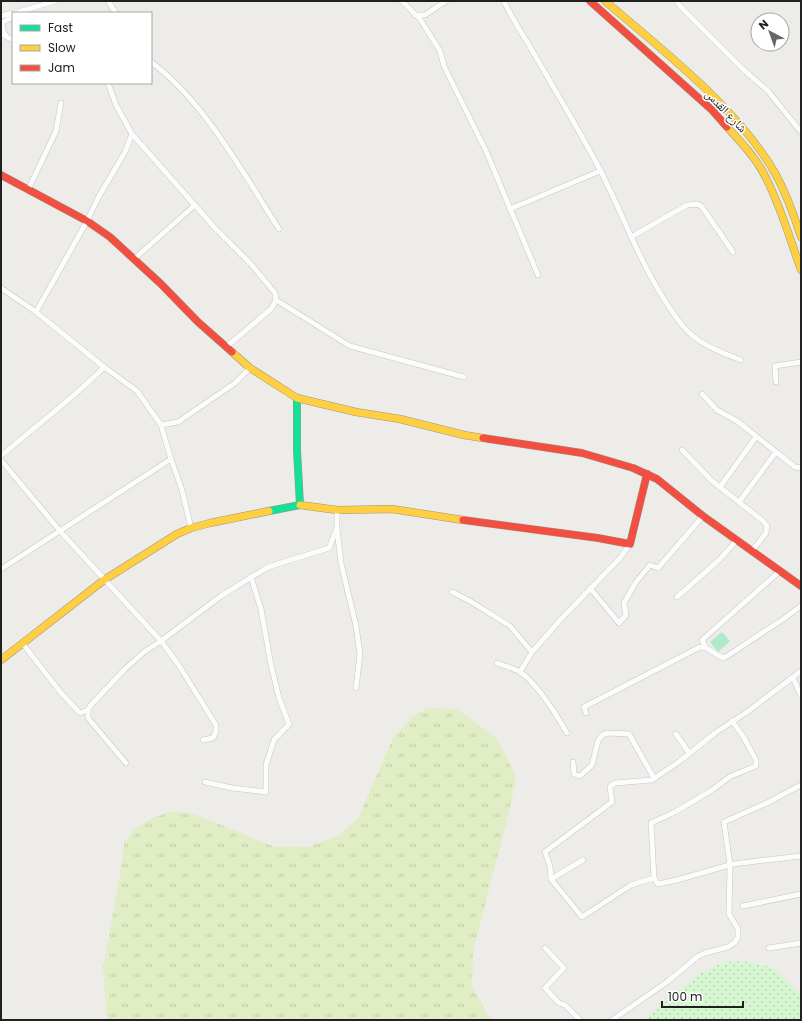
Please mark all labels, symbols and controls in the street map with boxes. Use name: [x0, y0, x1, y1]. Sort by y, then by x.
legend: [12, 12, 152, 84]
north arrow: [750, 12, 790, 52]
text: N: [755, 16, 772, 33]
text: Fast: [48, 19, 73, 36]
text: Slow: [48, 39, 76, 56]
text: Jam: [48, 59, 75, 76]
street label: شارع القدس: [702, 85, 751, 136]
scale bar: [662, 983, 743, 1009]
text: 100 m: [668, 988, 702, 1005]

